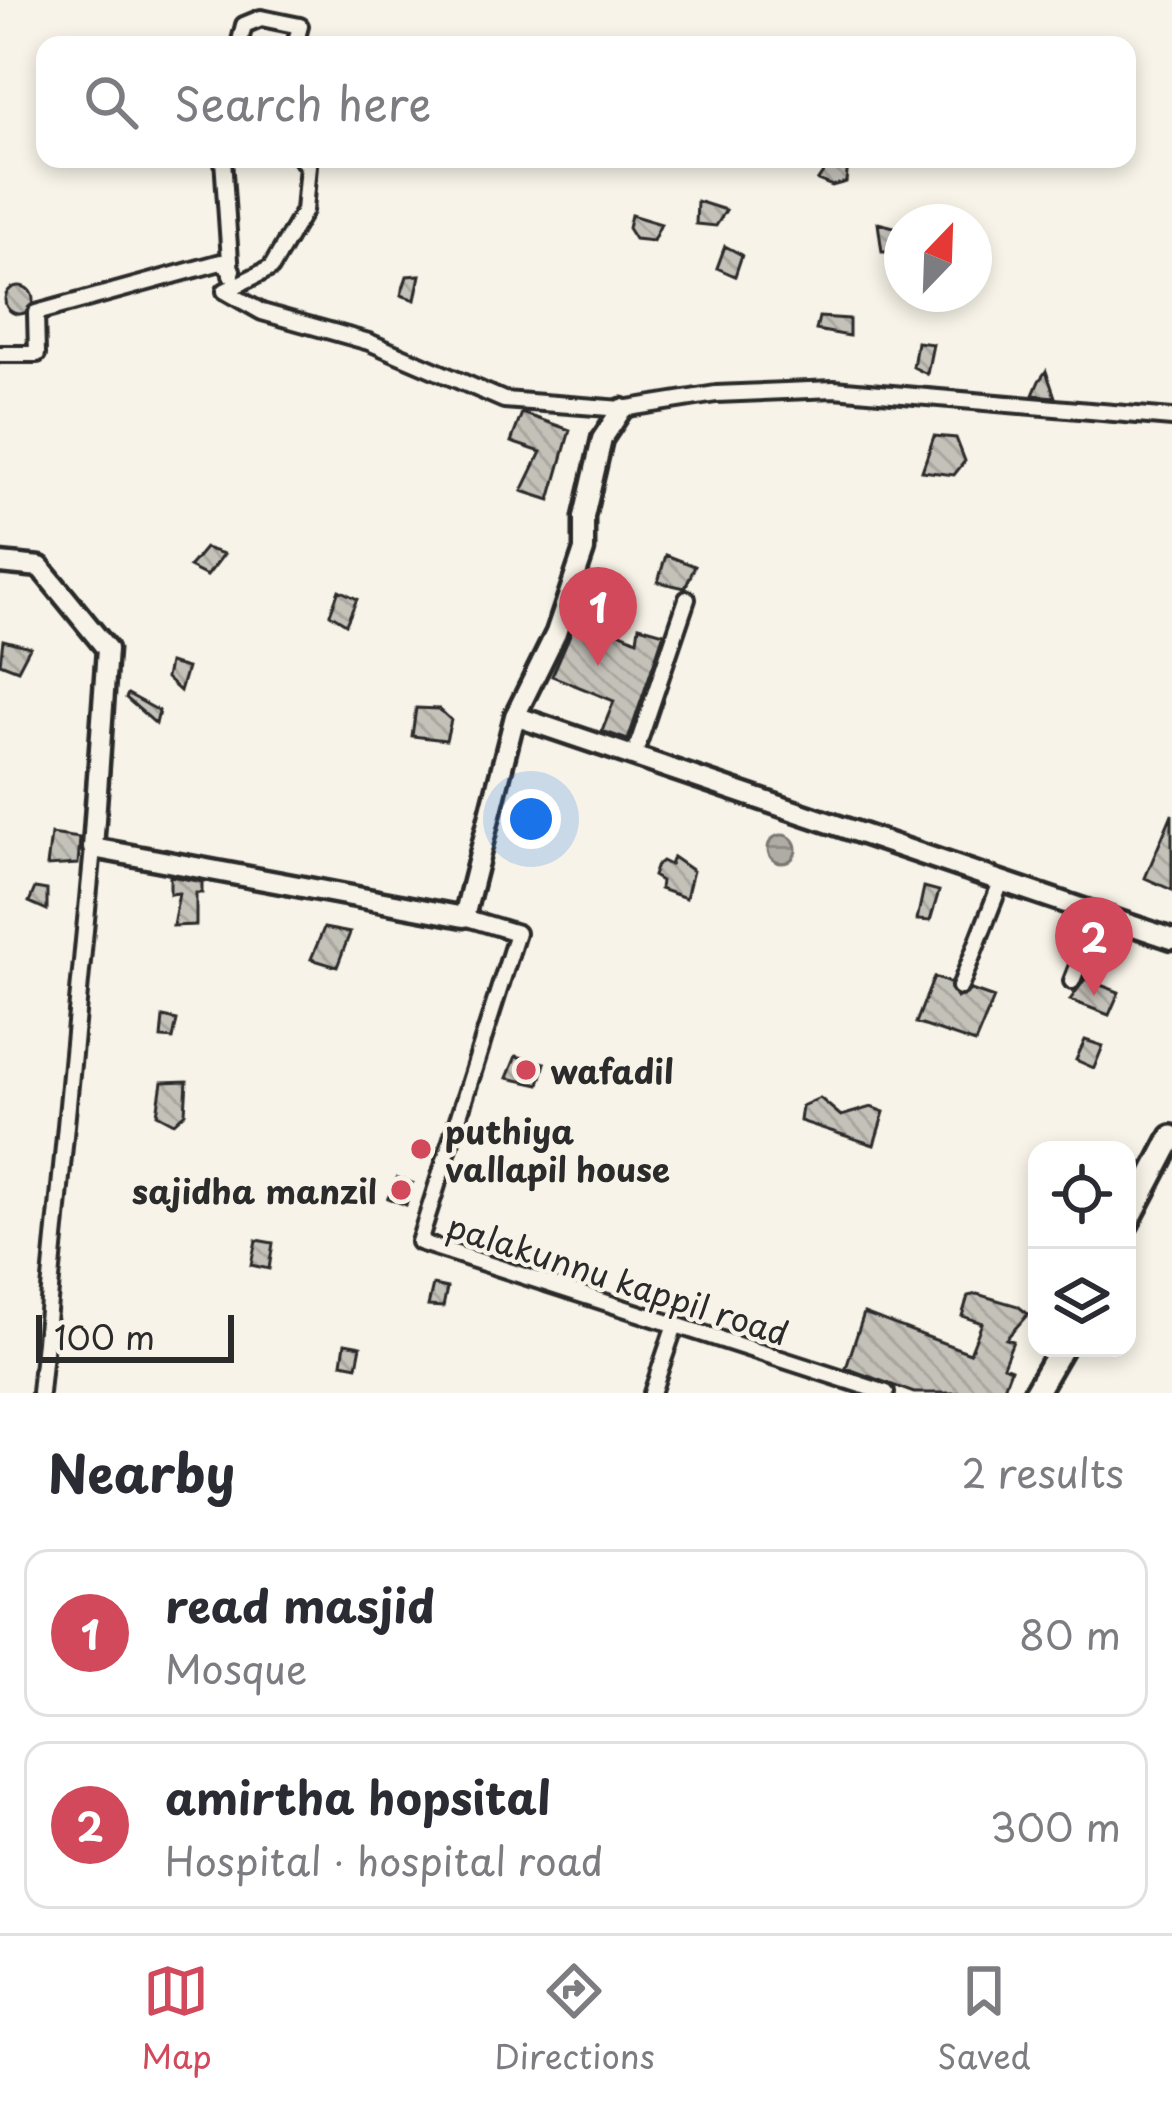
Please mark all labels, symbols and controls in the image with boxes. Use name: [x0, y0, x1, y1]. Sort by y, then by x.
search box: [36, 36, 1136, 168]
text: Search here: [174, 68, 431, 136]
icon: search: [78, 69, 144, 135]
north arrow: [884, 204, 992, 312]
pin: 1: [559, 567, 637, 666]
your location: [501, 789, 561, 849]
pin: 2: [1055, 897, 1133, 996]
place label: wafadil: [550, 1045, 674, 1095]
marker: wafadil: [513, 1057, 539, 1083]
place label: puthiya vallapil house: [445, 1105, 670, 1193]
marker: puthiya vallapil house: [408, 1136, 434, 1162]
map controls: [1028, 1141, 1136, 1357]
button: locate: [1028, 1141, 1136, 1249]
place label: sajidha manzil: [132, 1165, 377, 1215]
marker: sajidha manzil: [388, 1177, 414, 1203]
street label: palakunnu kappil road: [441, 1199, 795, 1357]
button: layers: [1028, 1249, 1136, 1357]
scale bar: [36, 1309, 234, 1362]
text: 100 m: [54, 1311, 155, 1361]
text: Nearby: [48, 1433, 235, 1510]
text: 2 results: [962, 1442, 1124, 1501]
text: read masjid: [165, 1570, 435, 1638]
text: 1: [81, 1604, 99, 1663]
text: 80 m: [1019, 1604, 1121, 1663]
text: Mosque: [165, 1638, 307, 1697]
text: amirtha hopsital: [165, 1762, 551, 1830]
text: 2: [76, 1796, 104, 1855]
text: 300 m: [990, 1796, 1121, 1855]
text: Hospital · hospital road: [165, 1830, 603, 1889]
tab: Map: [141, 1958, 212, 2080]
tab: Directions: [494, 1958, 655, 2080]
tab: Saved: [937, 1958, 1031, 2080]

